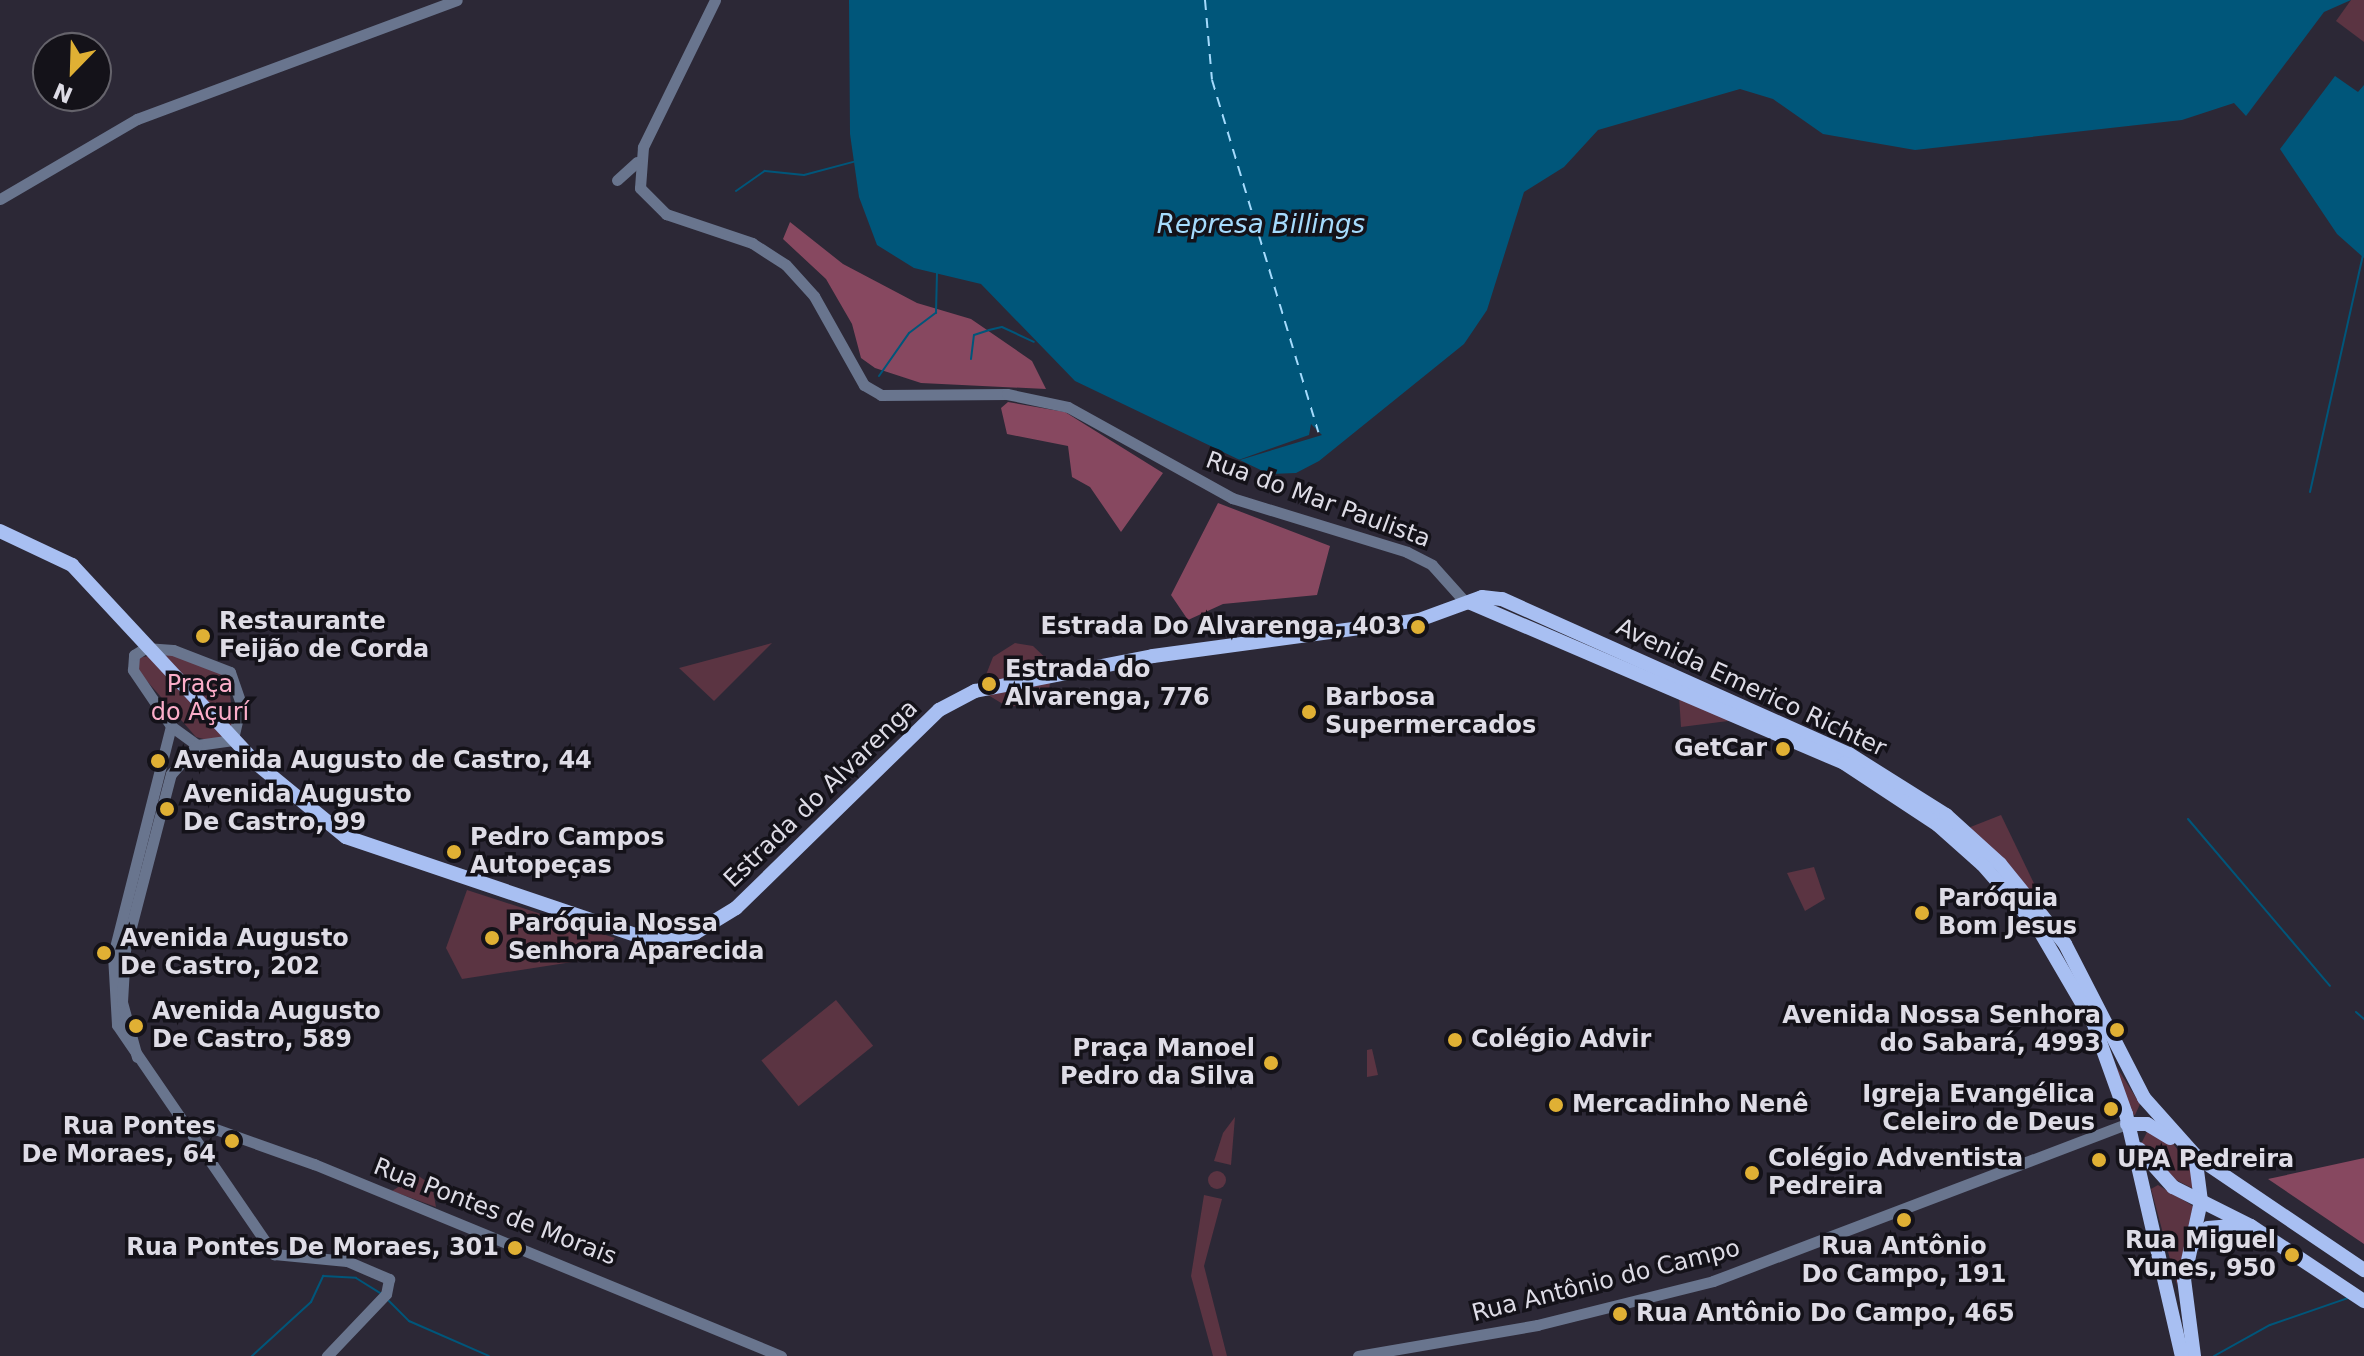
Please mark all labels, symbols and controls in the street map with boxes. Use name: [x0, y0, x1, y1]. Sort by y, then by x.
north arrow: [32, 32, 112, 112]
text: N: [50, 78, 77, 108]
water label: Represa Billings: [1157, 209, 1365, 241]
street label: Rua do Mar Paulista: [1202, 446, 1434, 554]
place label: Restaurante Feijão de Corda: [219, 608, 429, 664]
place label: Estrada Do Alvarenga, 403: [1041, 613, 1402, 641]
street label: Avenida Emerico Richter: [1611, 613, 1891, 763]
marker: Estrada Do Alvarenga, 403: [1409, 618, 1427, 636]
marker: Restaurante Feijão de Corda: [194, 627, 212, 645]
place label: Estrada do Alvarenga, 776: [1005, 656, 1210, 712]
park label: Praça do Açurí: [151, 671, 249, 727]
marker: Estrada do Alvarenga, 776: [980, 675, 998, 693]
place label: Barbosa Supermercados: [1325, 684, 1536, 740]
street label: Estrada do Alvarenga: [718, 694, 924, 894]
marker: Barbosa Supermercados: [1300, 703, 1318, 721]
place label: GetCar: [1674, 735, 1767, 763]
marker: GetCar: [1774, 740, 1792, 758]
place label: Avenida Augusto de Castro, 44: [174, 747, 592, 775]
marker: Avenida Augusto de Castro, 44: [149, 752, 167, 770]
place label: Avenida Augusto De Castro, 99: [183, 781, 412, 837]
marker: Avenida Augusto De Castro, 99: [158, 800, 176, 818]
place label: Pedro Campos Autopeças: [470, 824, 664, 880]
marker: Pedro Campos Autopeças: [445, 843, 463, 861]
place label: Paróquia Bom Jesus: [1938, 885, 2077, 941]
marker: Paróquia Bom Jesus: [1913, 904, 1931, 922]
place label: Paróquia Nossa Senhora Aparecida: [508, 910, 764, 966]
place label: Avenida Augusto De Castro, 202: [120, 925, 349, 981]
marker: Paróquia Nossa Senhora Aparecida: [483, 929, 501, 947]
marker: Avenida Augusto De Castro, 202: [95, 944, 113, 962]
place label: Avenida Augusto De Castro, 589: [152, 998, 381, 1054]
place label: Avenida Nossa Senhora do Sabará, 4993: [1782, 1002, 2101, 1058]
marker: Avenida Augusto De Castro, 589: [127, 1017, 145, 1035]
marker: Avenida Nossa Senhora do Sabará, 4993: [2108, 1021, 2126, 1039]
place label: Colégio Advir: [1471, 1026, 1651, 1054]
marker: Colégio Advir: [1446, 1031, 1464, 1049]
place label: Praça Manoel Pedro da Silva: [1060, 1035, 1255, 1091]
marker: Praça Manoel Pedro da Silva: [1262, 1054, 1280, 1072]
place label: Igreja Evangélica Celeiro de Deus: [1862, 1081, 2095, 1137]
place label: Mercadinho Nenê: [1572, 1091, 1809, 1119]
marker: Mercadinho Nenê: [1547, 1096, 1565, 1114]
marker: Igreja Evangélica Celeiro de Deus: [2102, 1100, 2120, 1118]
place label: Rua Pontes De Moraes, 64: [22, 1113, 216, 1169]
marker: Rua Pontes De Moraes, 64: [223, 1132, 241, 1150]
place label: Colégio Adventista Pedreira: [1768, 1145, 2023, 1201]
place label: UPA Pedreira: [2117, 1146, 2294, 1174]
marker: UPA Pedreira: [2088, 1149, 2110, 1171]
street label: Rua Pontes de Morais: [370, 1152, 620, 1272]
marker: Colégio Adventista Pedreira: [1743, 1164, 1761, 1182]
marker: Rua Antônio Do Campo, 191: [1895, 1211, 1913, 1229]
place label: Rua Miguel Yunes, 950: [2125, 1227, 2276, 1283]
place label: Rua Antônio Do Campo, 191: [1802, 1233, 2006, 1289]
place label: Rua Pontes De Moraes, 301: [126, 1234, 499, 1262]
street label: Rua Antônio do Campo: [1469, 1234, 1743, 1328]
marker: Rua Pontes De Moraes, 301: [506, 1239, 524, 1257]
marker: Rua Miguel Yunes, 950: [2283, 1246, 2301, 1264]
place label: Rua Antônio Do Campo, 465: [1636, 1300, 2015, 1328]
marker: Rua Antônio Do Campo, 465: [1611, 1305, 1629, 1323]

